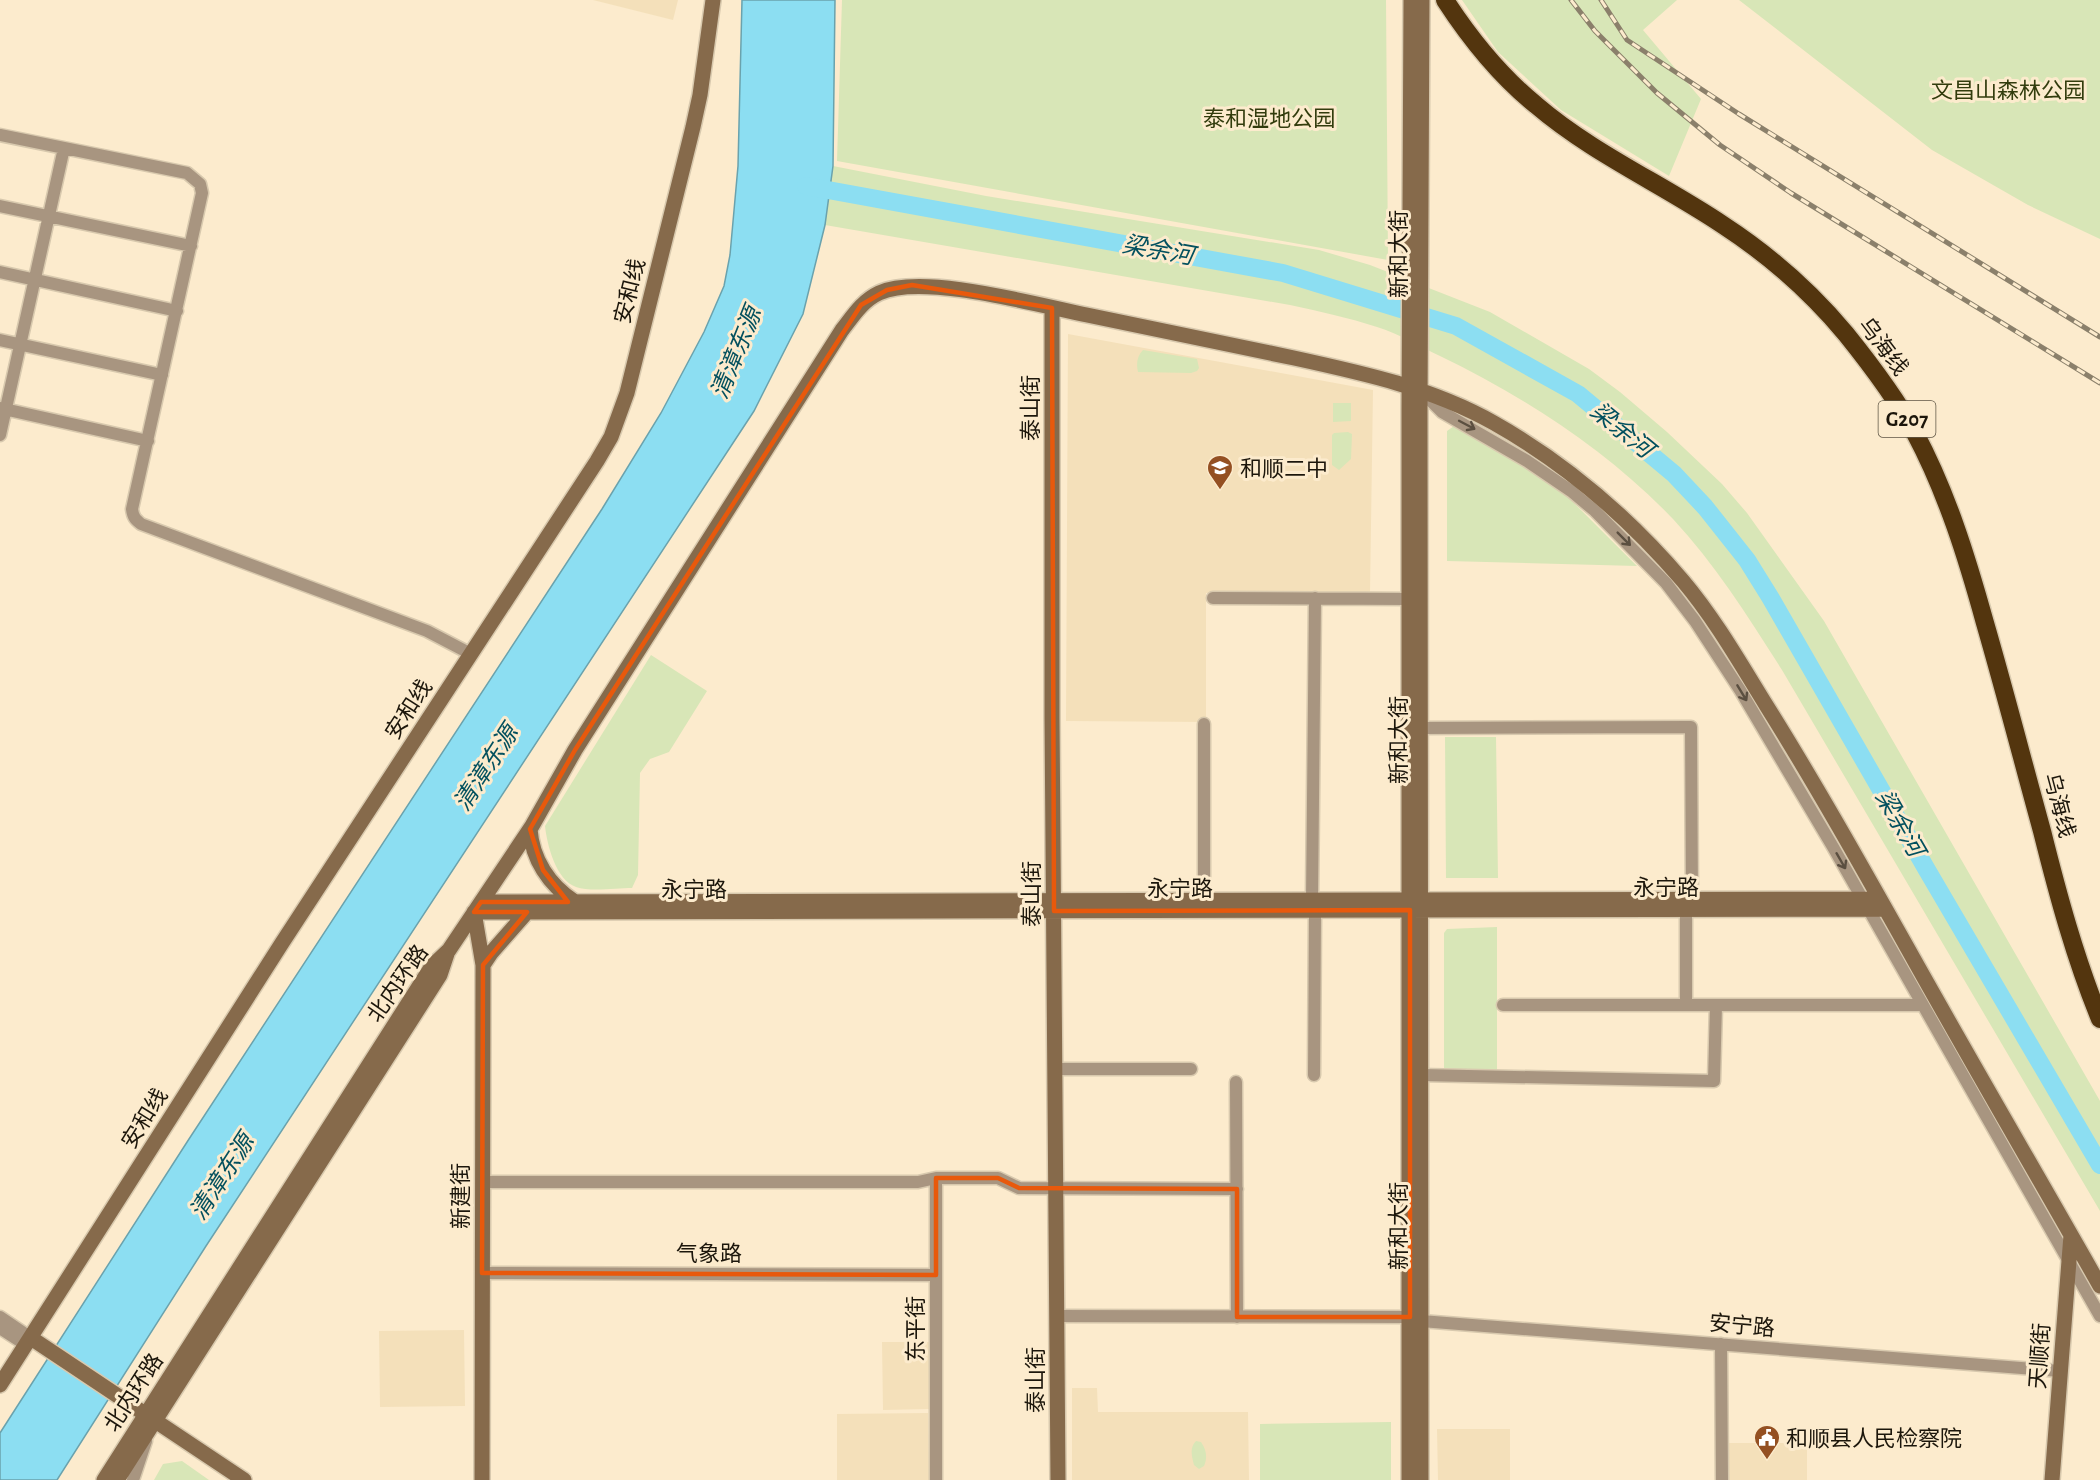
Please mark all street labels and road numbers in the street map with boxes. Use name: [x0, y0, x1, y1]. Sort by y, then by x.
street label: 新和大街: [1387, 210, 1410, 298]
street label: 安和线: [610, 256, 649, 326]
street label: 乌海线: [1855, 313, 1913, 380]
street label: 泰山街: [1019, 375, 1042, 441]
road number: G207: [1878, 401, 1936, 437]
street label: 安和线: [381, 675, 436, 743]
street label: 新和大街: [1387, 696, 1410, 784]
street label: 乌海线: [2040, 770, 2079, 840]
street label: 泰山街: [1020, 861, 1043, 927]
street label: 永宁路: [1633, 876, 1699, 899]
street label: 永宁路: [1147, 877, 1213, 900]
street label: 永宁路: [661, 878, 727, 901]
street label: 北内环路: [363, 941, 432, 1026]
street label: 安和线: [117, 1084, 172, 1152]
street label: 新建街: [449, 1163, 472, 1229]
street label: 新和大街: [1387, 1182, 1410, 1270]
street label: 气象路: [676, 1242, 742, 1265]
street label: 东平街: [904, 1296, 927, 1362]
street label: 安宁路: [1708, 1311, 1776, 1340]
street label: 天顺街: [2026, 1322, 2053, 1390]
street label: 泰山街: [1024, 1347, 1047, 1413]
street label: 北内环路: [100, 1349, 167, 1435]

